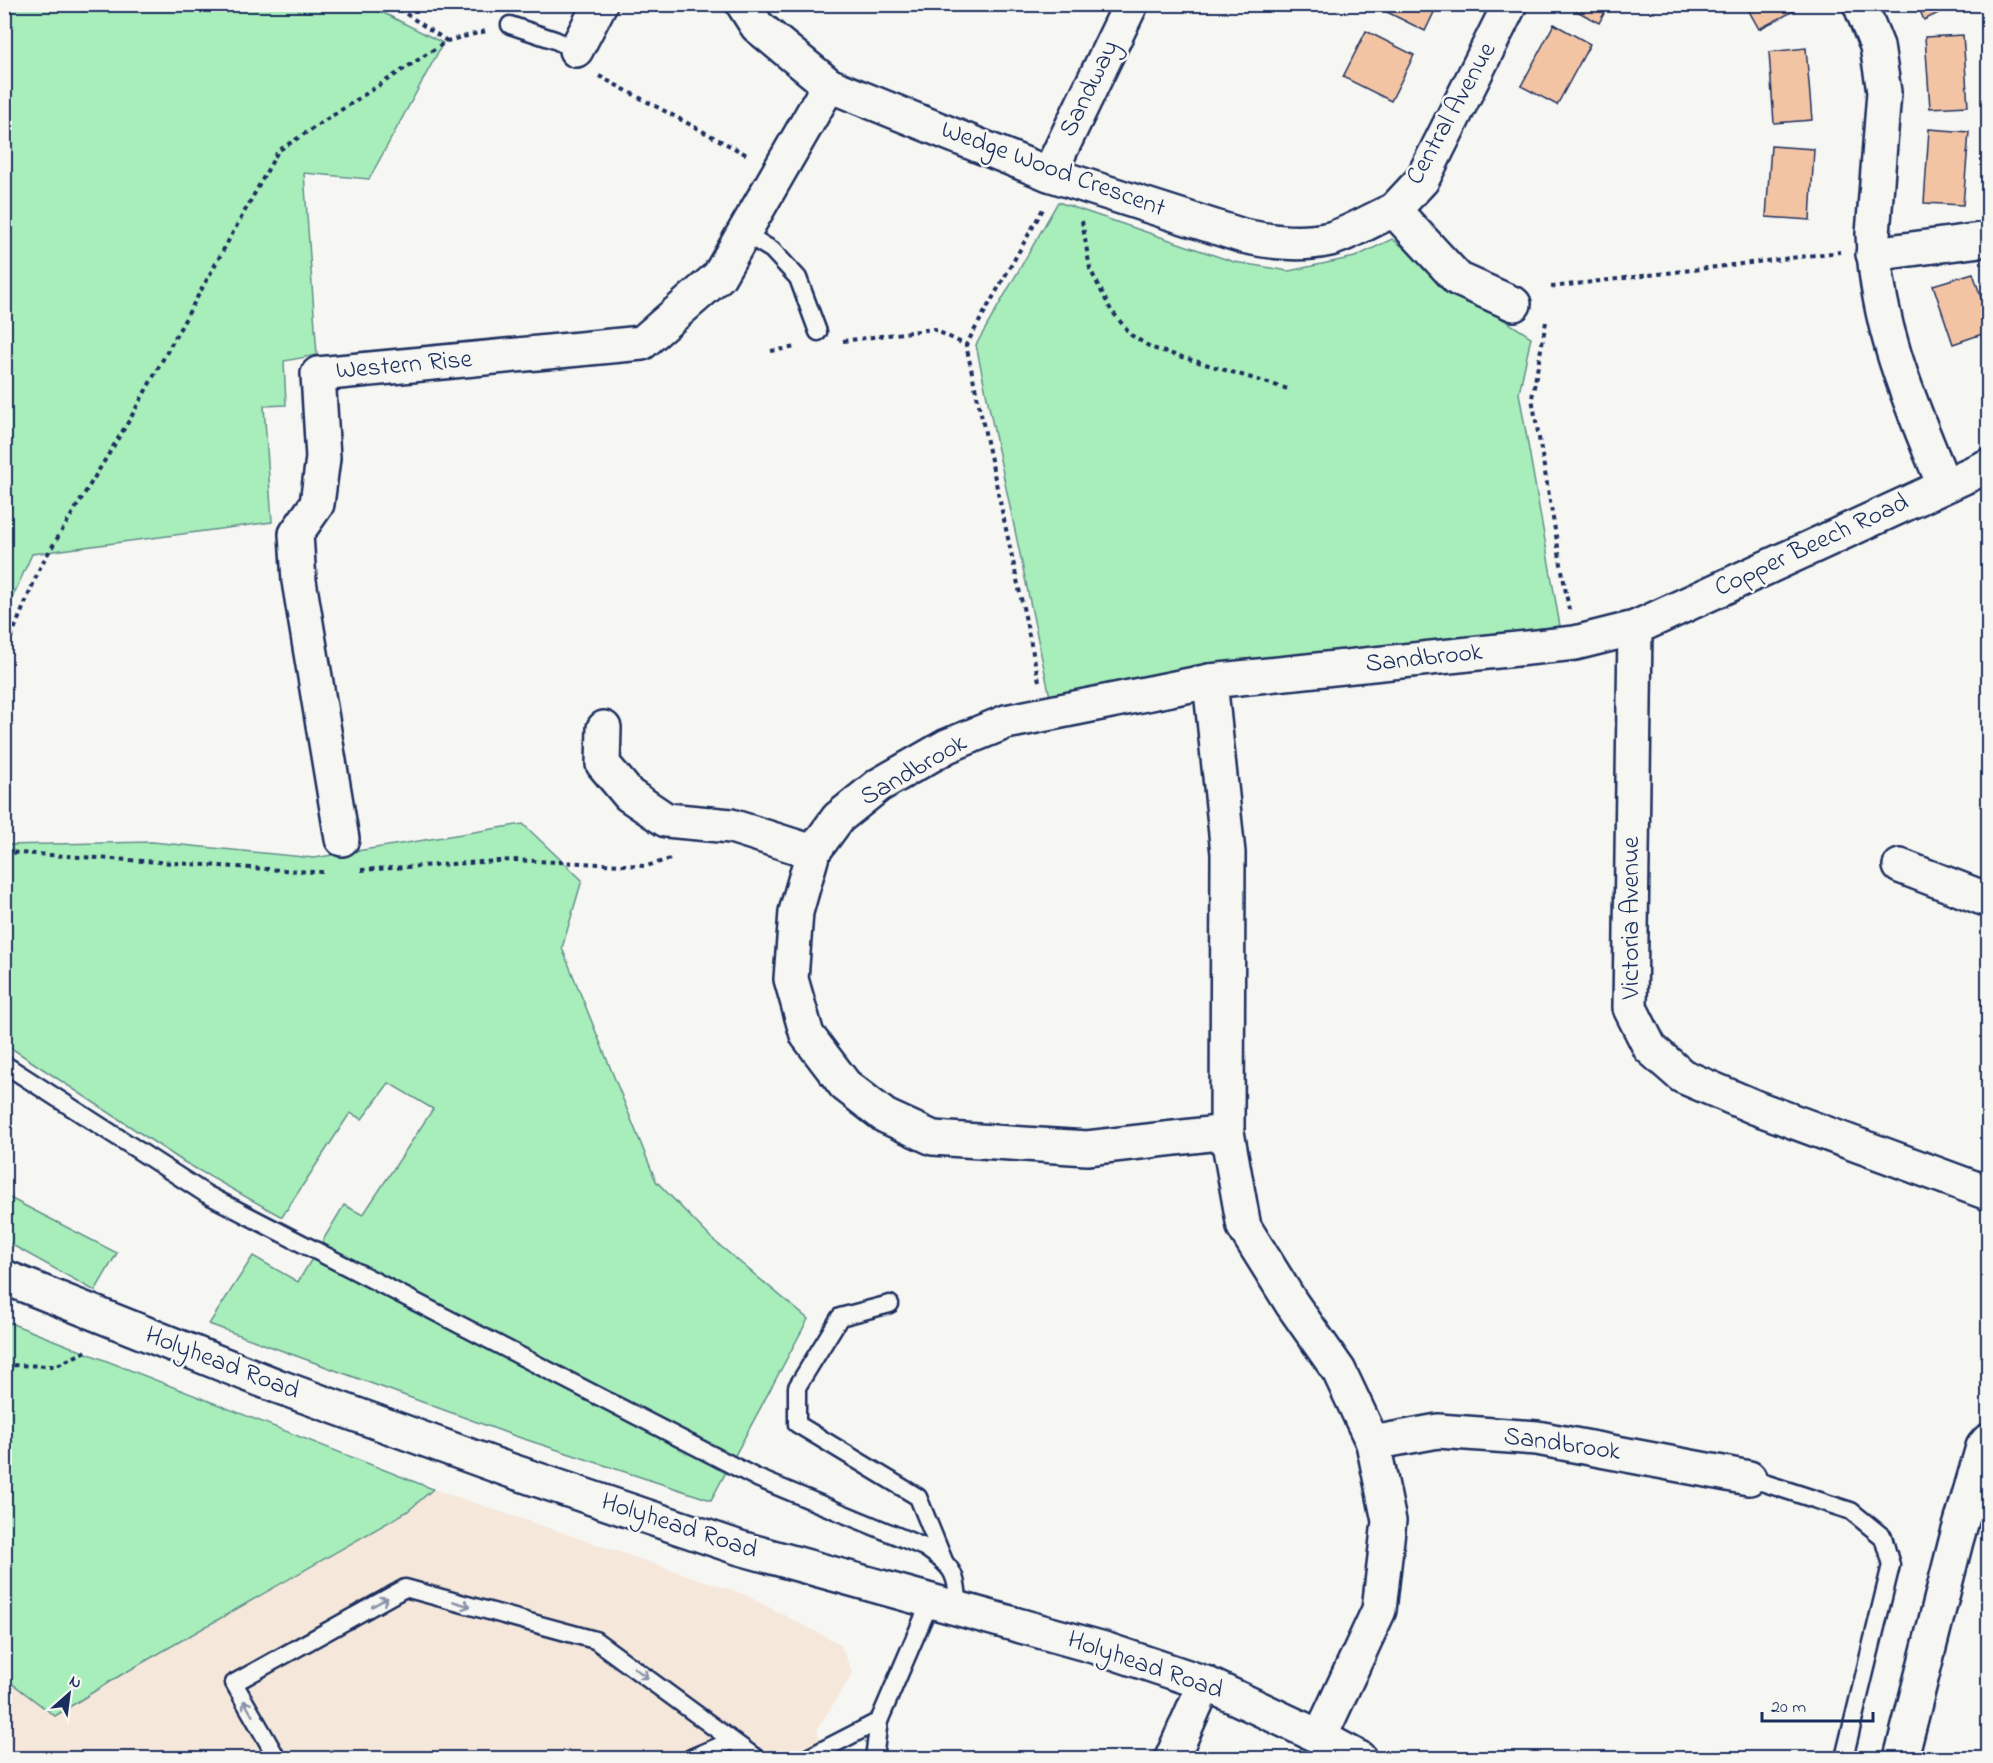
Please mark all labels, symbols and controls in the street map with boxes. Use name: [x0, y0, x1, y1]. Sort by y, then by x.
street label: Sandway: [1050, 34, 1130, 144]
street label: Central Avenue: [1397, 35, 1507, 192]
street label: Wedge Wood Crescent: [935, 112, 1171, 228]
street label: Western Rise: [334, 341, 474, 391]
street label: Copper Beech Road: [1709, 484, 1916, 608]
street label: Sandbrook: [1364, 634, 1485, 684]
street label: Sandbrook: [854, 725, 975, 817]
street label: Victoria Avenue: [1613, 836, 1651, 1001]
street label: Holyhead Road: [139, 1317, 305, 1411]
street label: Sandbrook: [1501, 1418, 1623, 1472]
street label: Holyhead Road: [596, 1484, 762, 1570]
one-way arrow: [370, 1596, 388, 1607]
one-way arrow: [452, 1599, 471, 1610]
street label: Holyhead Road: [1062, 1622, 1228, 1711]
north arrow: [39, 1664, 99, 1724]
one-way arrow: [632, 1667, 648, 1680]
text: N: [65, 1669, 86, 1696]
scale bar: [1762, 1685, 1873, 1723]
text: 20 m: [1771, 1695, 1806, 1721]
one-way arrow: [242, 1700, 254, 1717]

